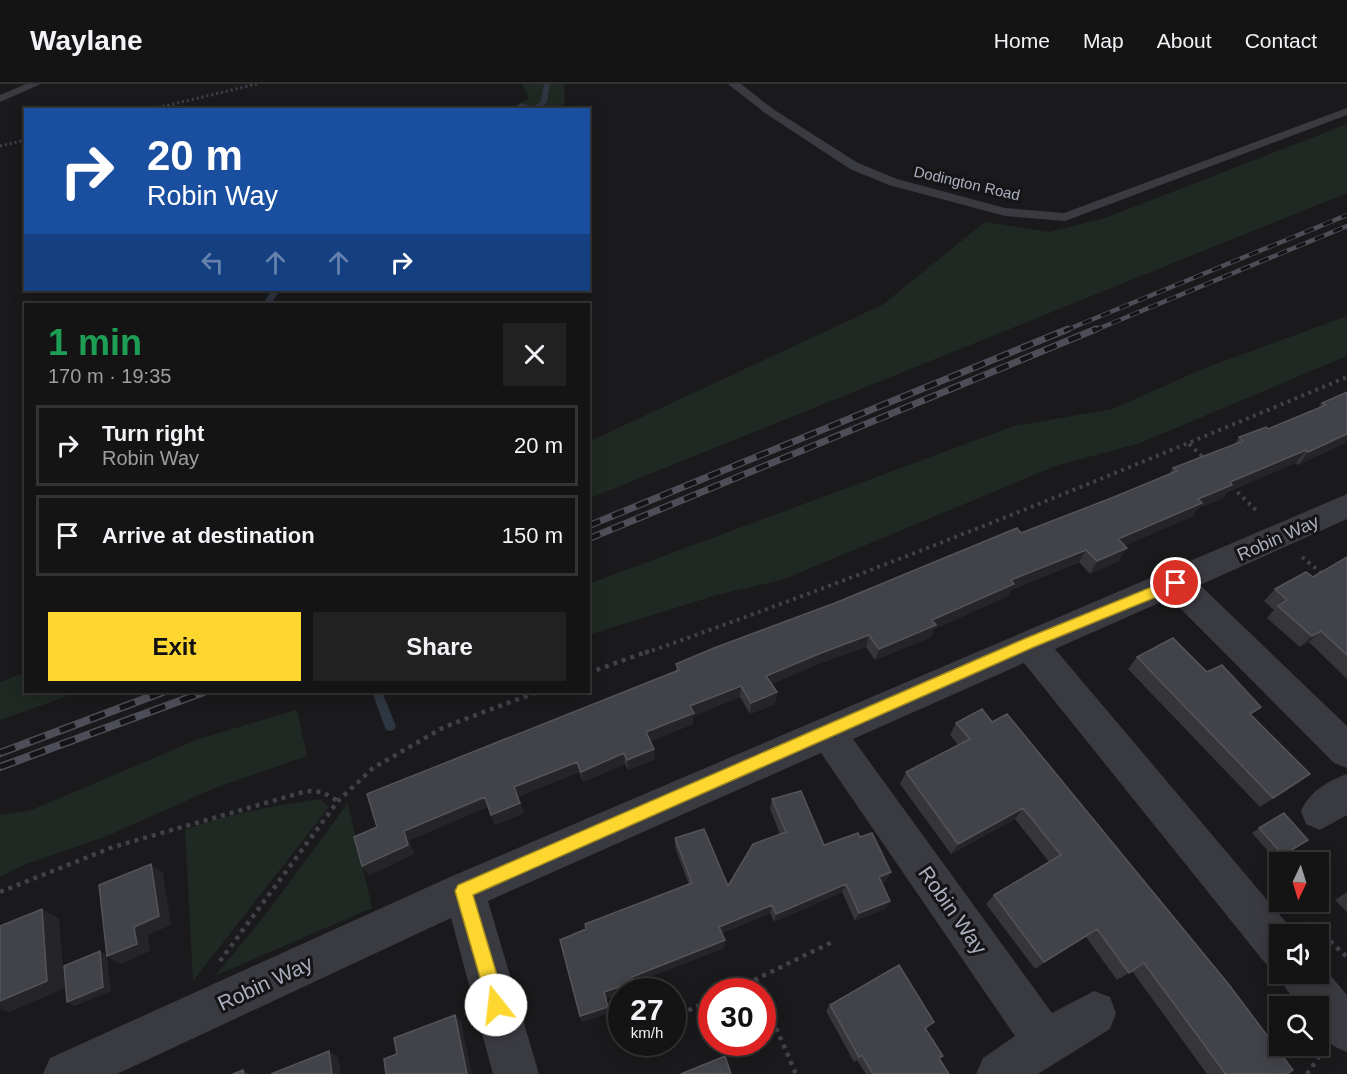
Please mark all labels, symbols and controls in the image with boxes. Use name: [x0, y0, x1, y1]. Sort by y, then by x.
text: Waylane: [30, 25, 143, 56]
text: Home: [994, 29, 1050, 52]
text: Map: [1083, 29, 1124, 52]
text: About: [1157, 29, 1212, 52]
text: Contact: [1245, 29, 1317, 52]
icon: right: [48, 132, 126, 210]
text: 20 m: [147, 132, 243, 179]
street label: Dodington Road: [912, 163, 1022, 203]
text: Robin Way: [147, 181, 278, 211]
icon: left: [196, 246, 229, 279]
icon: ahead: [259, 246, 292, 279]
icon: ahead: [322, 246, 355, 279]
icon: right: [385, 246, 418, 279]
text: 1 min: [48, 322, 142, 363]
button: close: [503, 323, 566, 386]
text: 170 m · 19:35: [48, 365, 171, 387]
text: Turn right: [102, 421, 204, 446]
icon: right: [51, 429, 84, 462]
text: 20 m: [514, 433, 563, 458]
text: Robin Way: [102, 447, 199, 469]
street label: Robin Way: [1234, 511, 1322, 565]
icon: arrive: [51, 519, 84, 552]
text: Arrive at destination: [102, 523, 315, 548]
text: 150 m: [502, 523, 563, 548]
pin: [1150, 557, 1201, 608]
icon: arrive: [1159, 566, 1192, 599]
button: Exit: [48, 612, 301, 681]
button: Share: [313, 612, 566, 681]
north arrow: [1269, 852, 1329, 912]
map controls: [1269, 852, 1329, 1056]
street label: Robin Way: [914, 862, 992, 959]
button: sound: [1269, 924, 1329, 984]
street label: Robin Way: [214, 951, 316, 1015]
position arrow: [464, 973, 528, 1037]
speed limit sign: 30: [698, 978, 776, 1056]
text: 27: [630, 993, 664, 1026]
button: search: [1269, 996, 1329, 1056]
text: km/h: [631, 1024, 663, 1041]

